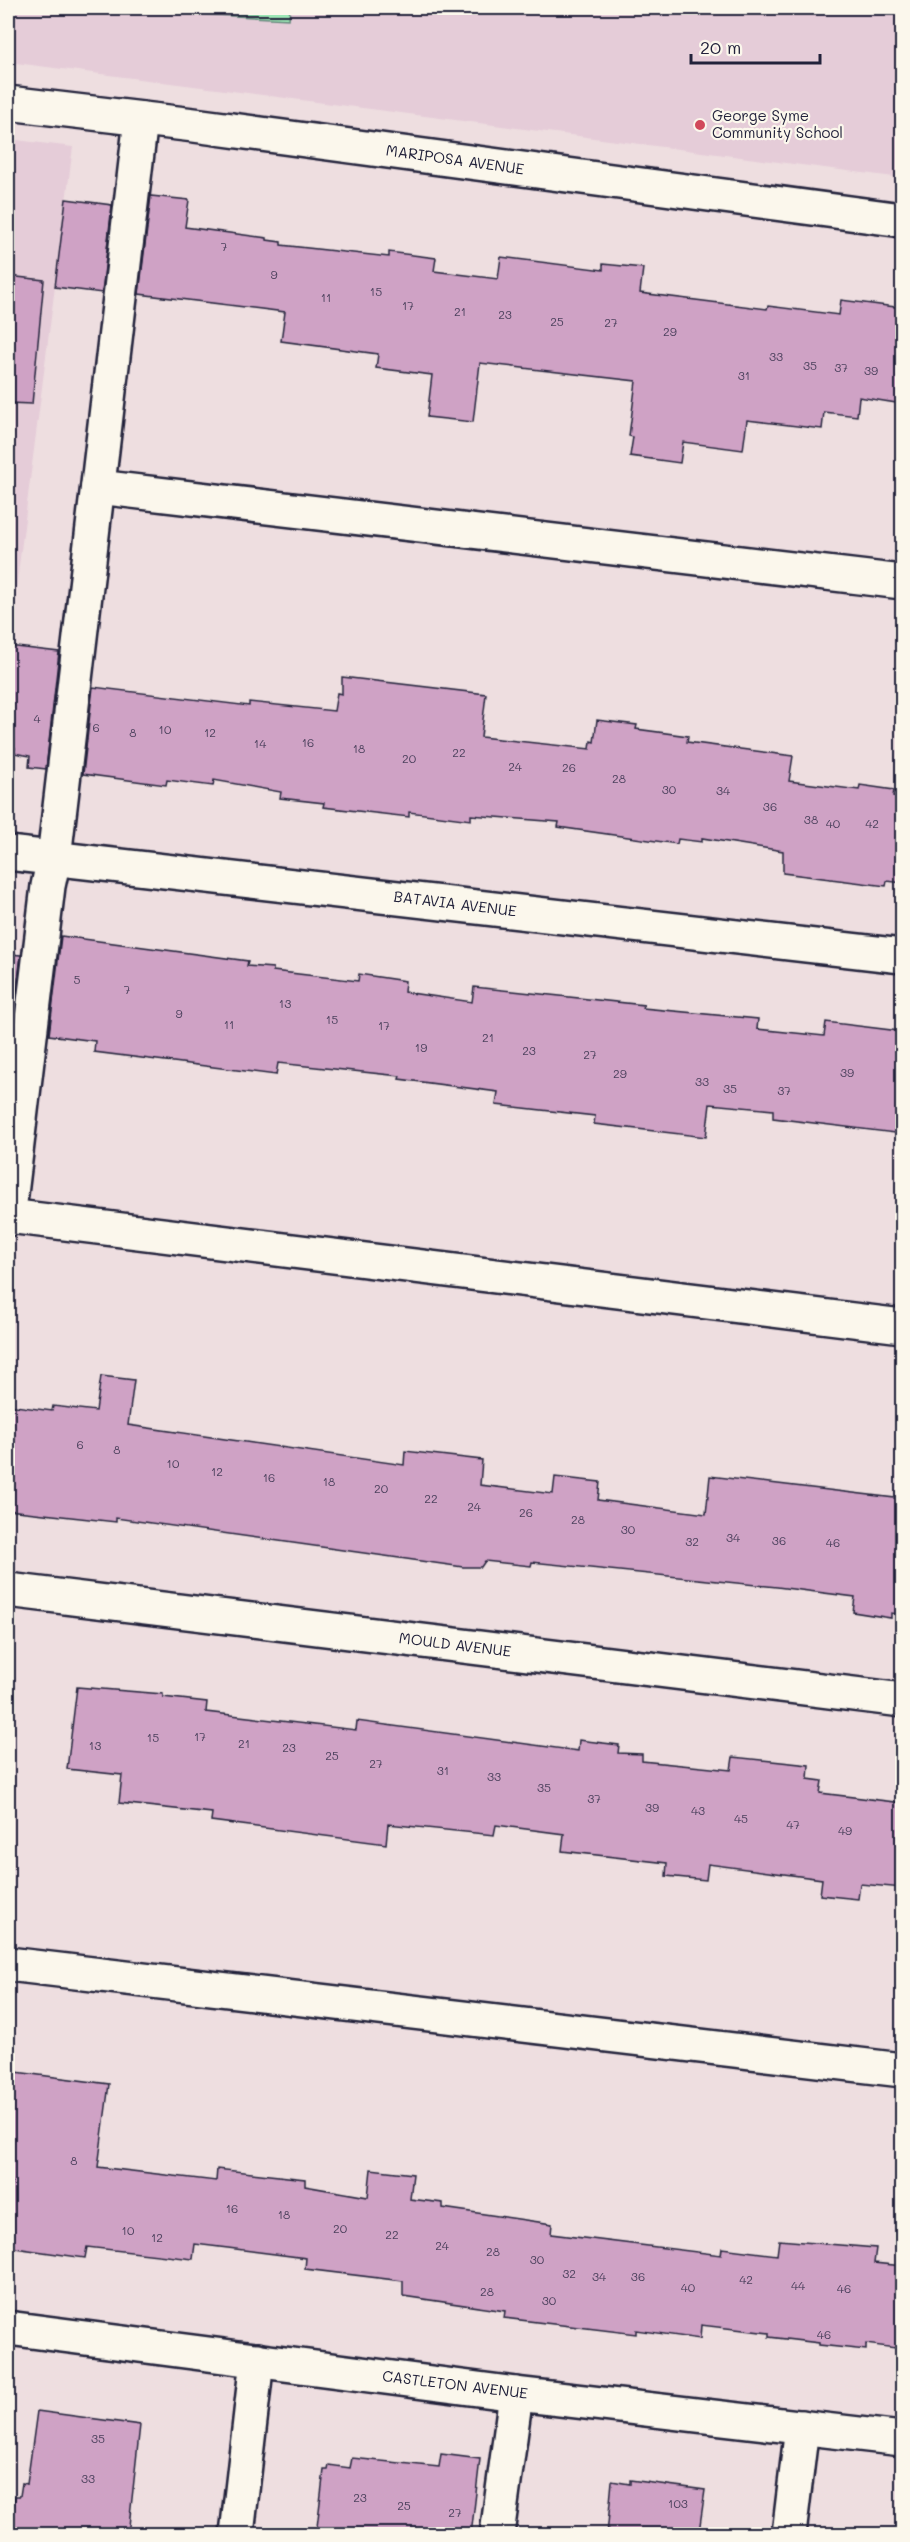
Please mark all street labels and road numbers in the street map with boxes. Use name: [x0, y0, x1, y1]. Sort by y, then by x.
street label: MARIPOSA AVENUE: [385, 139, 526, 179]
street label: BATAVIA AVENUE: [393, 886, 518, 921]
street label: MOULD AVENUE: [398, 1627, 513, 1661]
street label: CASTLETON AVENUE: [381, 2365, 529, 2403]

